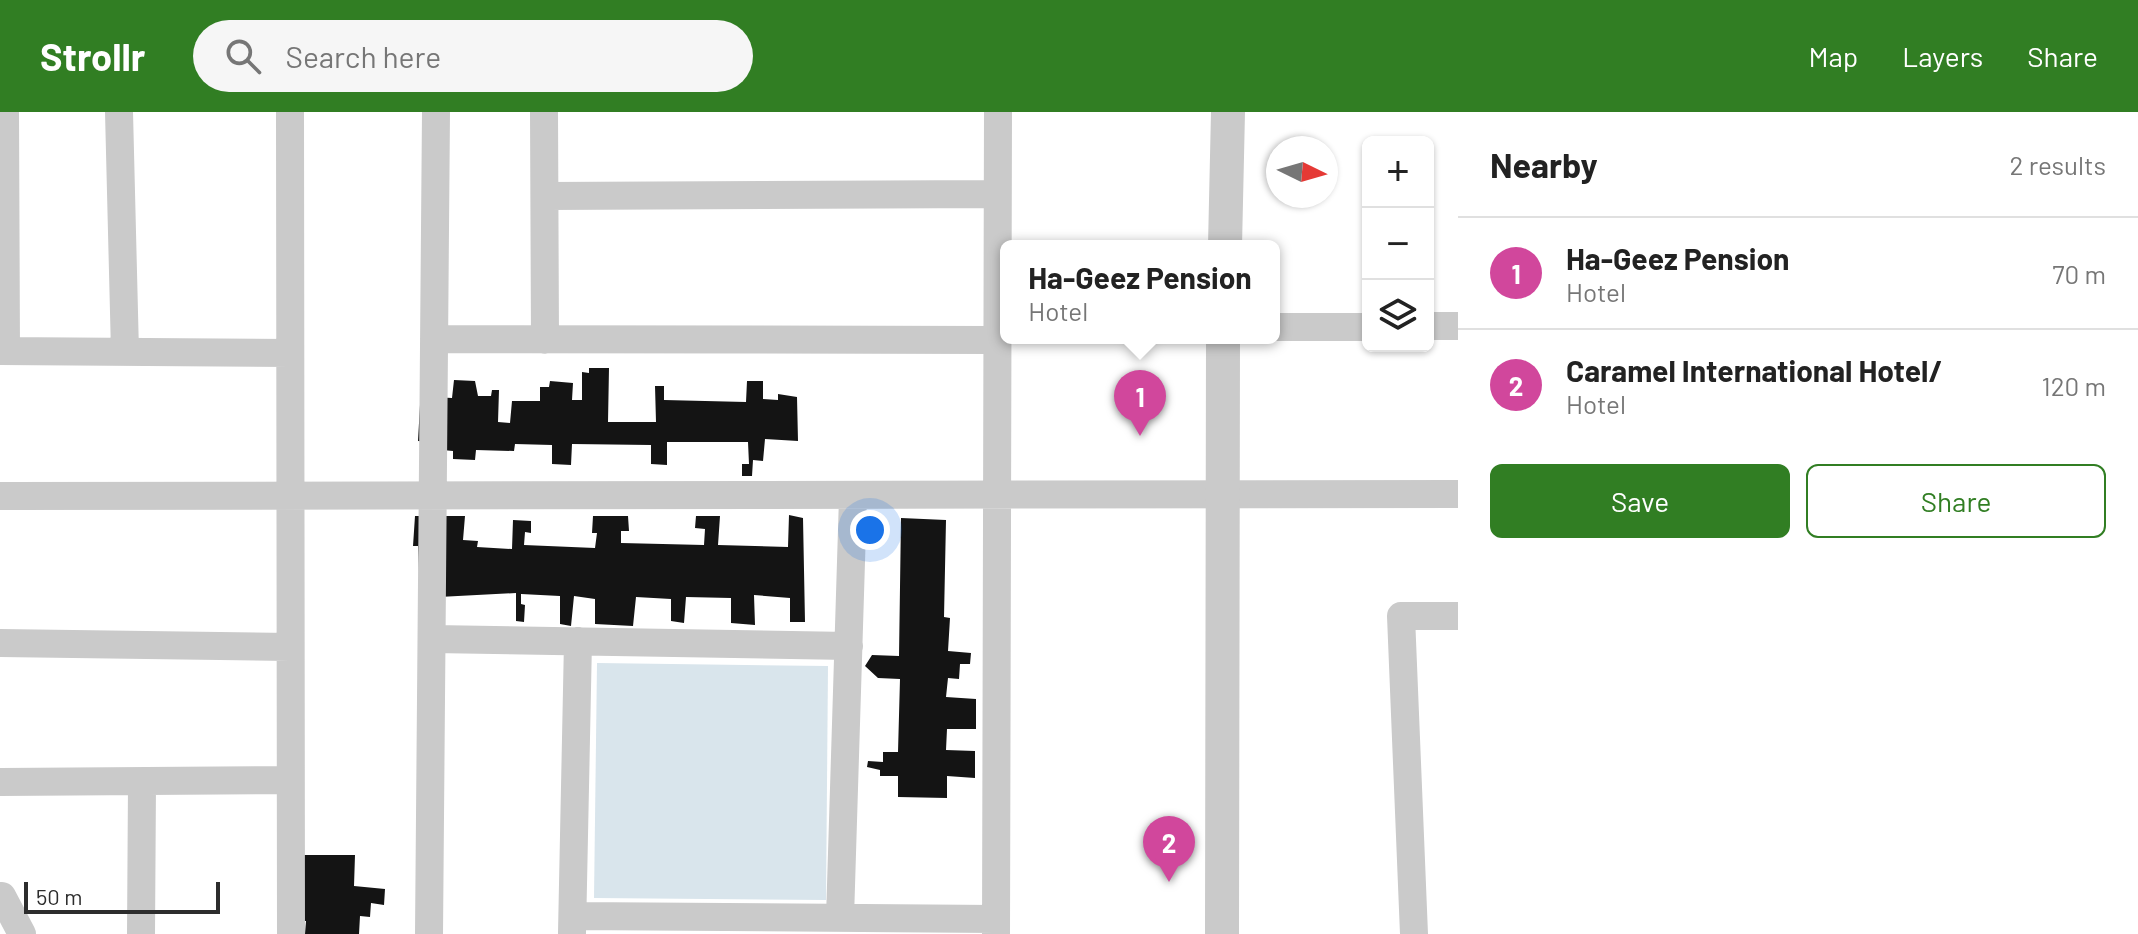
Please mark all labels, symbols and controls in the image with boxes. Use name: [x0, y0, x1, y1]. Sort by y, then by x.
search box: [193, 20, 753, 92]
text: Strollr: [40, 33, 145, 79]
icon: search: [221, 34, 265, 78]
text: Search here: [285, 38, 441, 74]
text: Map: [1808, 39, 1858, 73]
text: Layers: [1902, 39, 1983, 73]
text: Share: [2027, 39, 2098, 73]
north arrow: [1266, 136, 1338, 208]
map controls: [1362, 136, 1434, 352]
button: +: [1362, 136, 1434, 208]
text: Nearby: [1490, 144, 1598, 185]
text: 2 results: [2010, 149, 2106, 180]
button: −: [1362, 208, 1434, 280]
popup: [1000, 240, 1280, 344]
text: Ha-Geez Pension: [1566, 240, 1790, 276]
text: 1: [1511, 258, 1521, 289]
text: 70 m: [2052, 258, 2106, 289]
text: Ha-Geez Pension: [1028, 259, 1252, 295]
text: Hotel: [1566, 276, 1626, 307]
button: layers: [1362, 280, 1434, 352]
text: Hotel: [1028, 295, 1088, 326]
text: Caramel International Hotel/: [1566, 352, 1943, 388]
pin: 1: [1114, 370, 1166, 436]
text: 2: [1509, 370, 1523, 401]
text: 120 m: [2042, 370, 2106, 401]
text: Hotel: [1566, 388, 1626, 419]
button: Save: [1490, 464, 1790, 538]
button: Share: [1806, 464, 2106, 538]
your location: [850, 510, 890, 550]
pin: 2: [1143, 816, 1195, 882]
scale bar: [24, 878, 220, 914]
text: 50 m: [36, 883, 82, 909]

